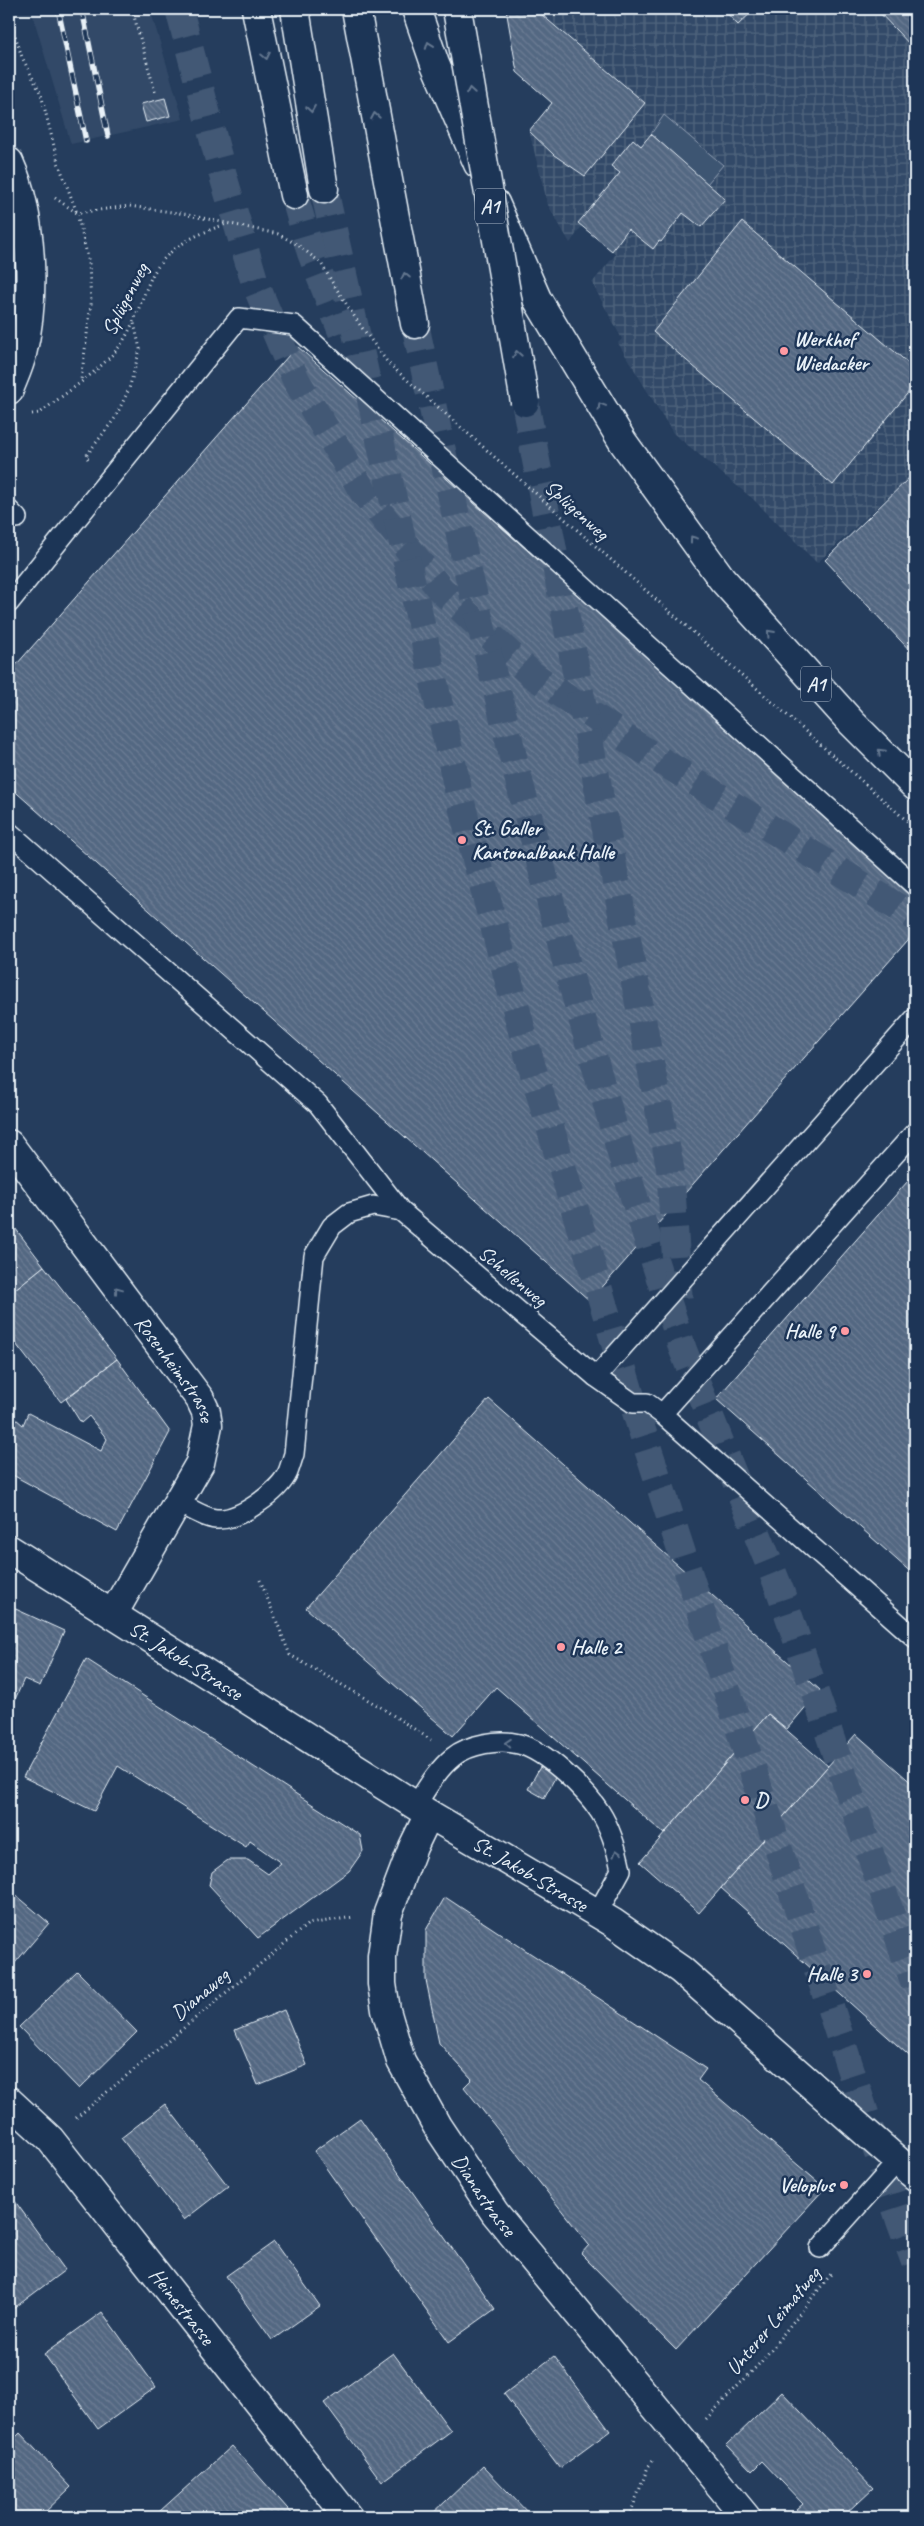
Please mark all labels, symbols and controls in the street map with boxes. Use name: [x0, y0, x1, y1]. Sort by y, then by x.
one-way arrow: [425, 41, 435, 50]
one-way arrow: [260, 52, 271, 61]
one-way arrow: [466, 87, 476, 95]
one-way arrow: [305, 105, 316, 113]
one-way arrow: [371, 112, 381, 120]
road number: A1: [475, 188, 505, 224]
street label: Splügenweg: [96, 257, 155, 340]
one-way arrow: [400, 271, 411, 280]
place label: Werkhof Wiedacker: [794, 326, 871, 376]
marker: Werkhof Wiedacker: [778, 345, 790, 357]
one-way arrow: [512, 350, 522, 359]
one-way arrow: [597, 402, 607, 411]
street label: Splügenweg: [539, 474, 616, 547]
one-way arrow: [690, 535, 699, 545]
one-way arrow: [767, 629, 776, 638]
road number: A1: [801, 666, 831, 702]
one-way arrow: [877, 749, 886, 758]
place label: St. Galler Kantonalbank Halle: [472, 815, 616, 865]
marker: St. Galler Kantonalbank Halle: [456, 834, 468, 846]
street label: Schellenweg: [473, 1240, 554, 1313]
one-way arrow: [115, 1286, 124, 1296]
street label: Rosenheimstrasse: [129, 1310, 221, 1425]
place label: Halle 9: [785, 1318, 838, 1344]
marker: Halle 9: [839, 1325, 851, 1337]
street label: St. Jakob-Strasse: [124, 1615, 248, 1707]
place label: Halle 2: [571, 1634, 624, 1660]
marker: Halle 2: [555, 1641, 567, 1653]
one-way arrow: [504, 1738, 512, 1749]
place label: D: [755, 1787, 770, 1813]
marker: D: [739, 1794, 751, 1806]
street label: St. Jakob-Strasse: [468, 1830, 593, 1918]
one-way arrow: [612, 1849, 622, 1857]
street label: Dianaweg: [166, 1961, 236, 2026]
place label: Halle 3: [807, 1961, 860, 1987]
marker: Halle 3: [861, 1968, 873, 1980]
street label: Dianastrasse: [446, 2149, 523, 2243]
place label: Veloplus: [779, 2172, 837, 2198]
marker: Veloplus: [838, 2179, 850, 2191]
street label: Unterer Leimatweg: [720, 2260, 827, 2380]
street label: Heinestrasse: [144, 2263, 221, 2351]

